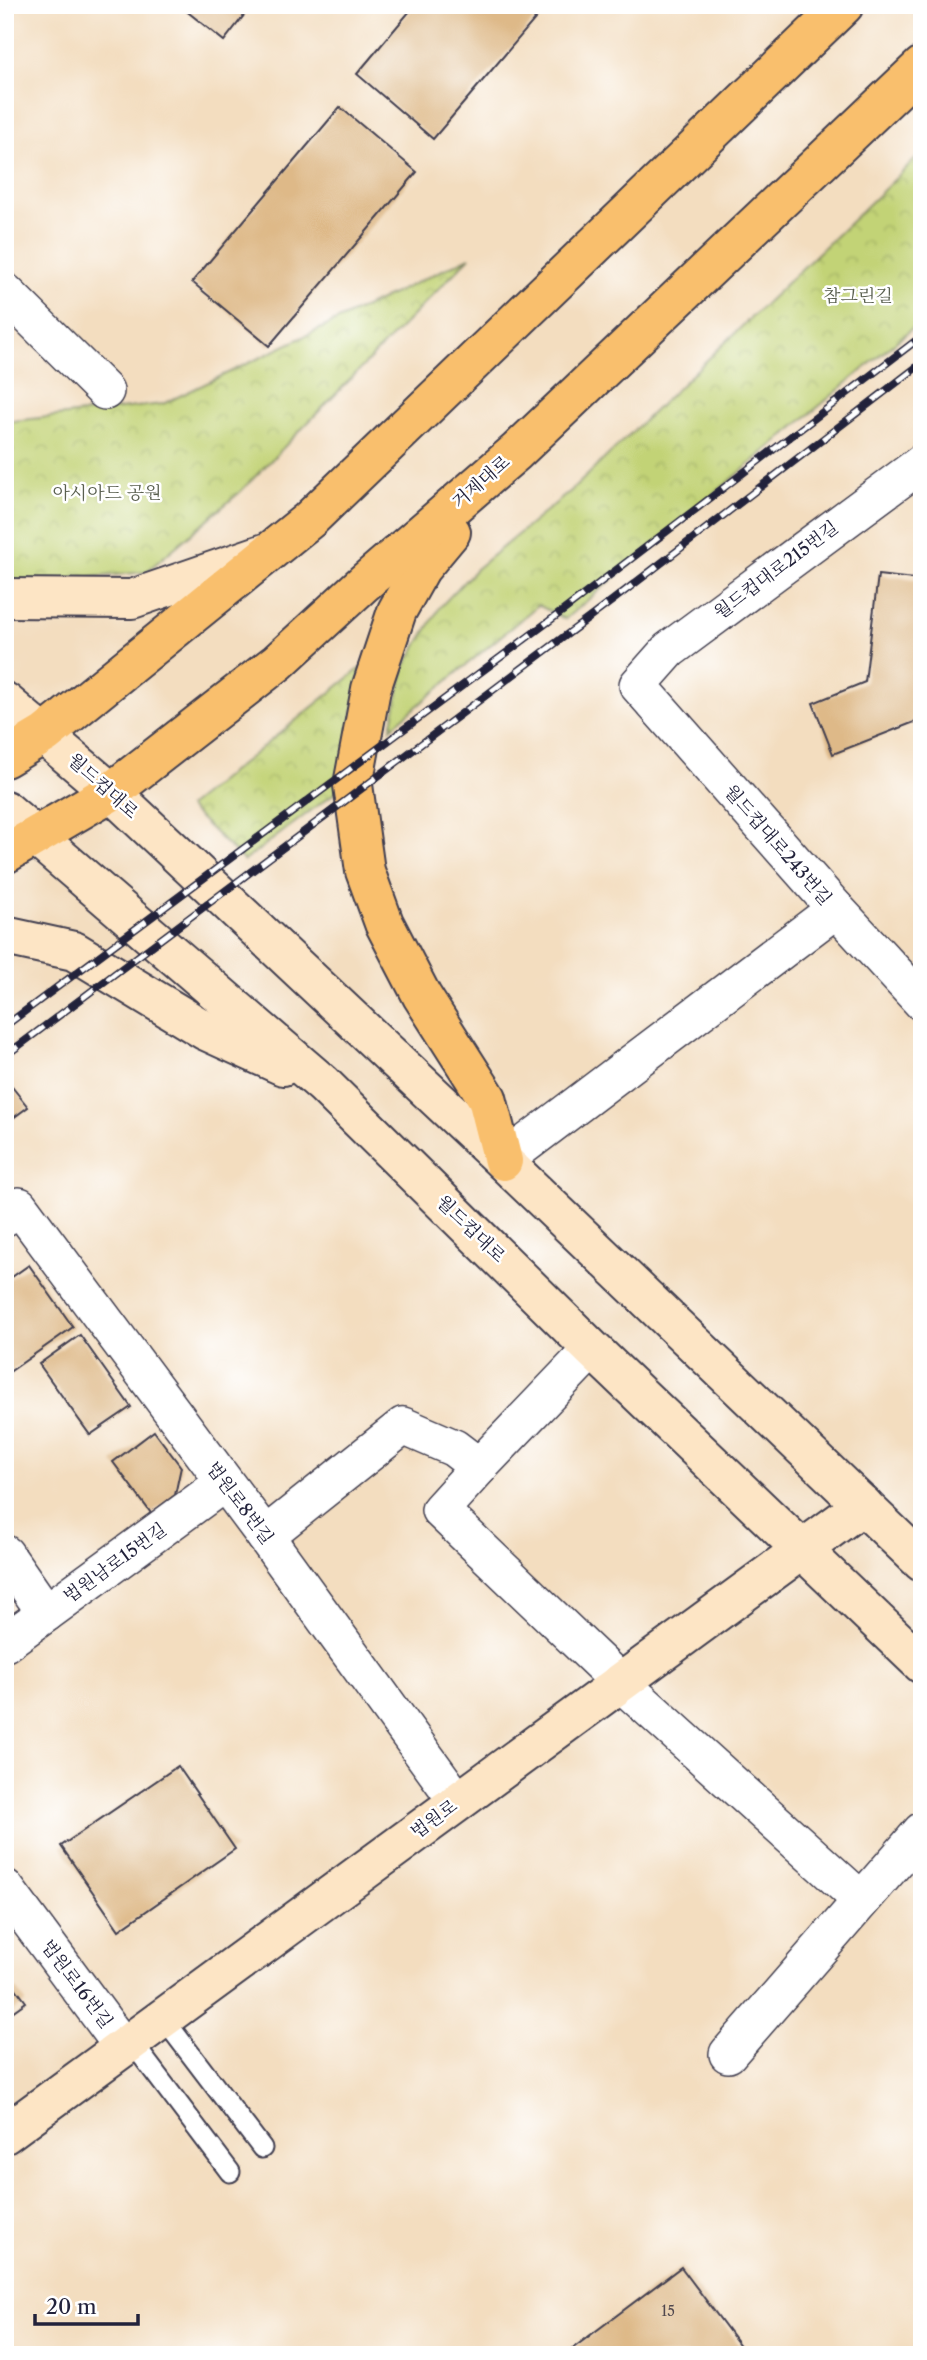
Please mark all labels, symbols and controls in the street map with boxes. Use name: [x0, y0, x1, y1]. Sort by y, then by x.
park label: 참그린길: [823, 285, 893, 307]
street label: 거제대로: [448, 451, 514, 513]
park label: 아시아드 공원: [52, 482, 162, 504]
street label: 월드컵대로215번길: [710, 516, 842, 624]
street label: 월드컵대로: [63, 749, 143, 823]
street label: 월드컵대로243번길: [720, 780, 836, 910]
street label: 월드컵대로: [432, 1191, 510, 1267]
street label: 법원로8번길: [202, 1457, 278, 1549]
street label: 법원남로15번길: [59, 1518, 171, 1608]
street label: 법원로: [406, 1795, 462, 1843]
street label: 법원로16번길: [37, 1935, 117, 2033]
scale bar: [35, 2283, 138, 2327]
text: 20 m: [46, 2294, 97, 2319]
house number: 15: [661, 2302, 675, 2320]

